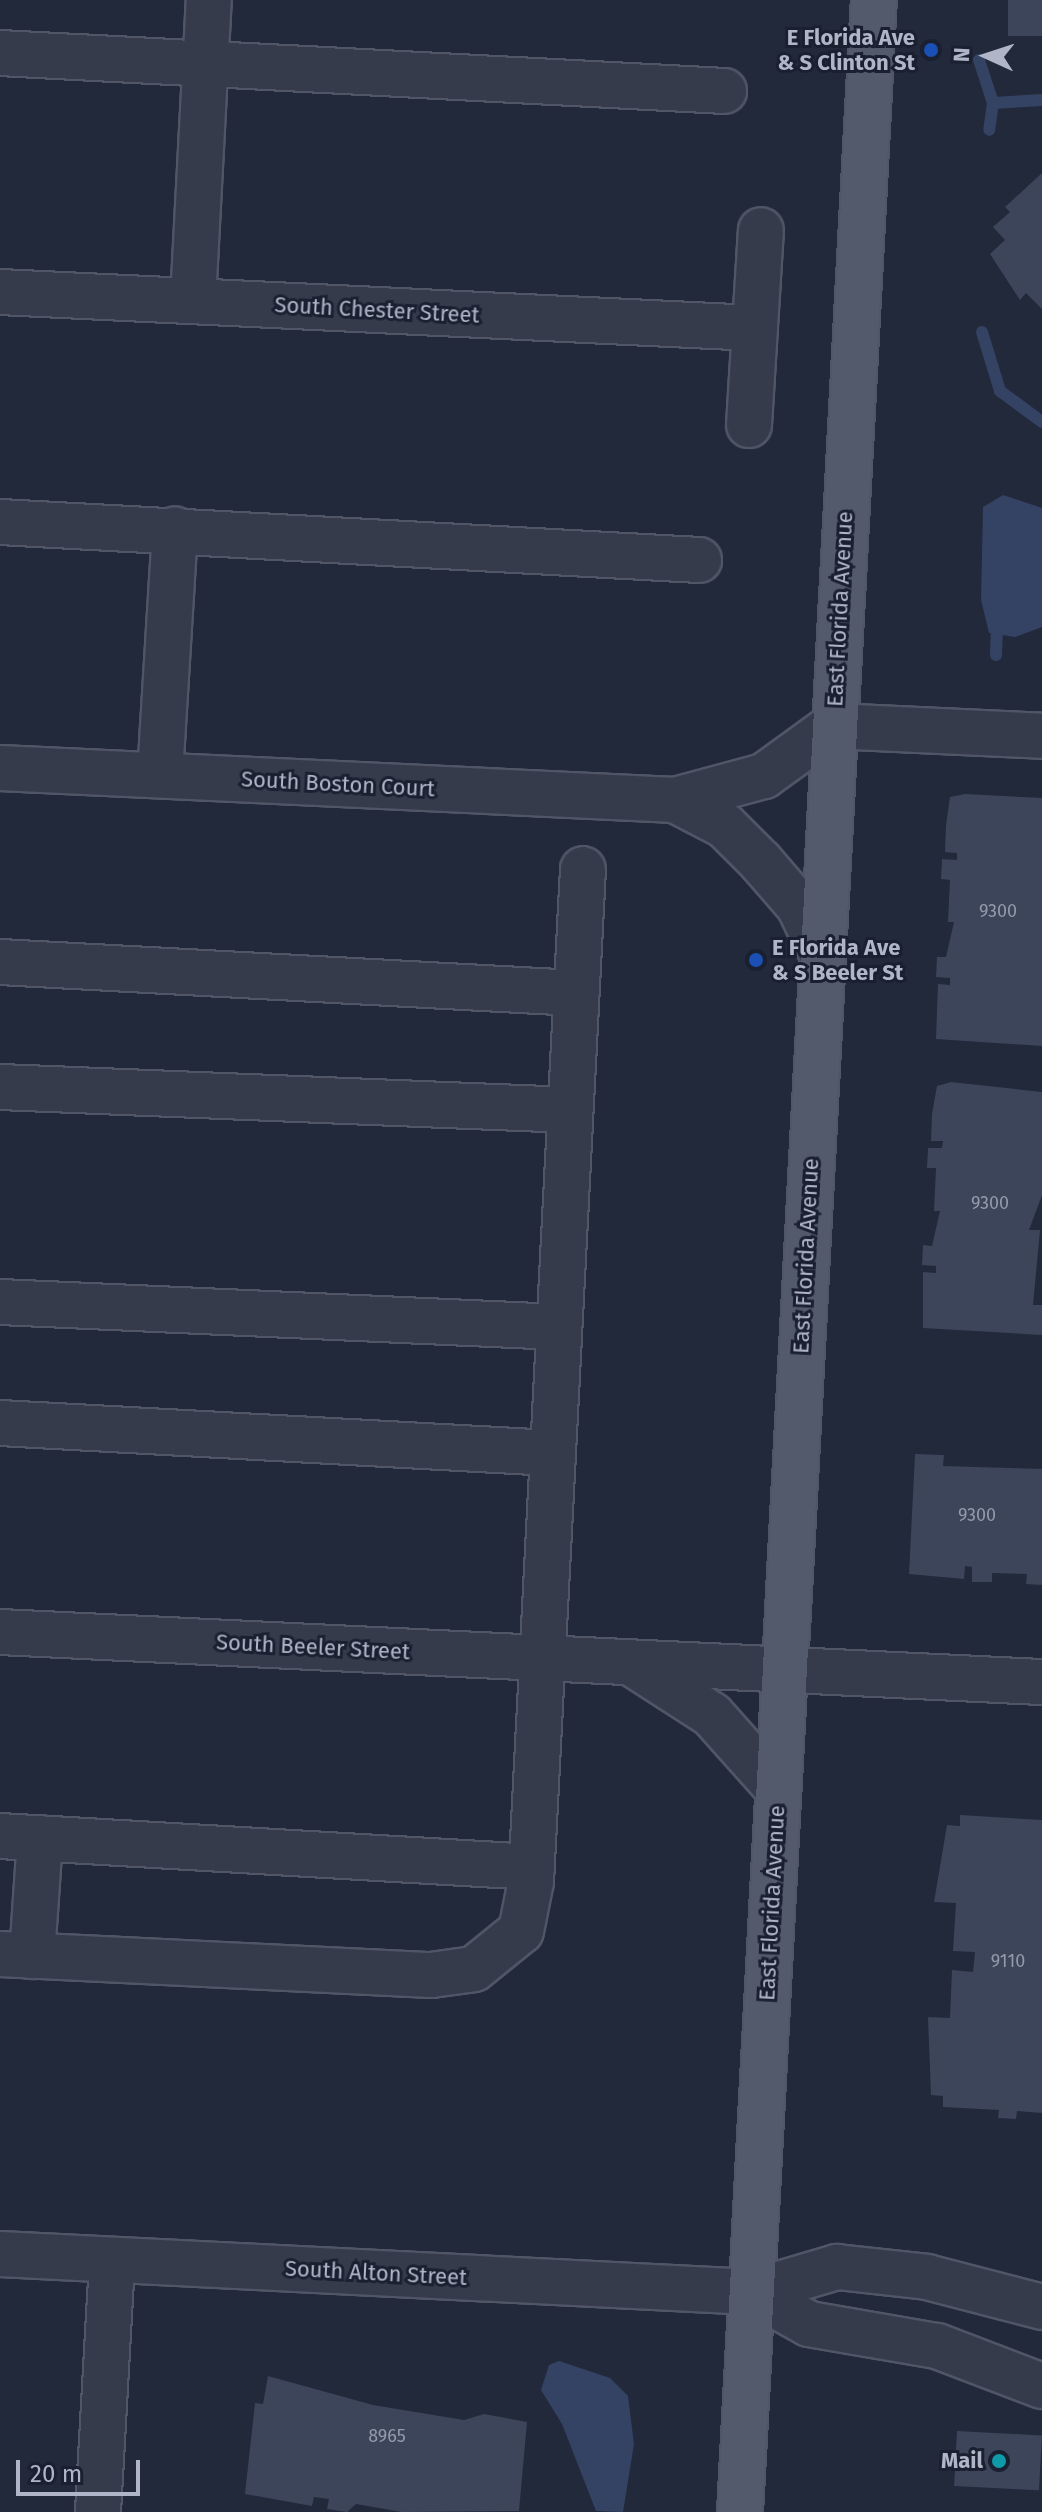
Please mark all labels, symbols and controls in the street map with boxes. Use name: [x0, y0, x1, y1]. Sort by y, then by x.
north arrow: [946, 16, 1026, 96]
place label: E Florida Ave & S Clinton St: [777, 24, 915, 76]
marker: E Florida Ave & S Clinton St: [922, 41, 940, 59]
text: N: [948, 47, 975, 63]
street label: South Chester Street: [274, 291, 480, 329]
street label: East Florida Avenue: [822, 511, 858, 707]
street label: South Boston Court: [240, 766, 436, 802]
house number: 9300: [979, 900, 1017, 922]
place label: E Florida Ave & S Beeler St: [772, 934, 903, 986]
marker: E Florida Ave & S Beeler St: [747, 951, 765, 969]
street label: East Florida Avenue: [788, 1158, 824, 1354]
house number: 9300: [971, 1192, 1009, 1214]
house number: 9300: [958, 1504, 996, 1526]
street label: South Beeler Street: [215, 1629, 411, 1665]
street label: East Florida Avenue: [754, 1805, 790, 2001]
house number: 9110: [991, 1950, 1025, 1972]
street label: South Alton Street: [284, 2255, 468, 2291]
house number: 8965: [368, 2425, 406, 2447]
scale bar: [20, 2444, 144, 2494]
place label: Mail: [941, 2448, 983, 2474]
marker: Mail: [990, 2452, 1008, 2470]
text: 20 m: [30, 2460, 82, 2488]

